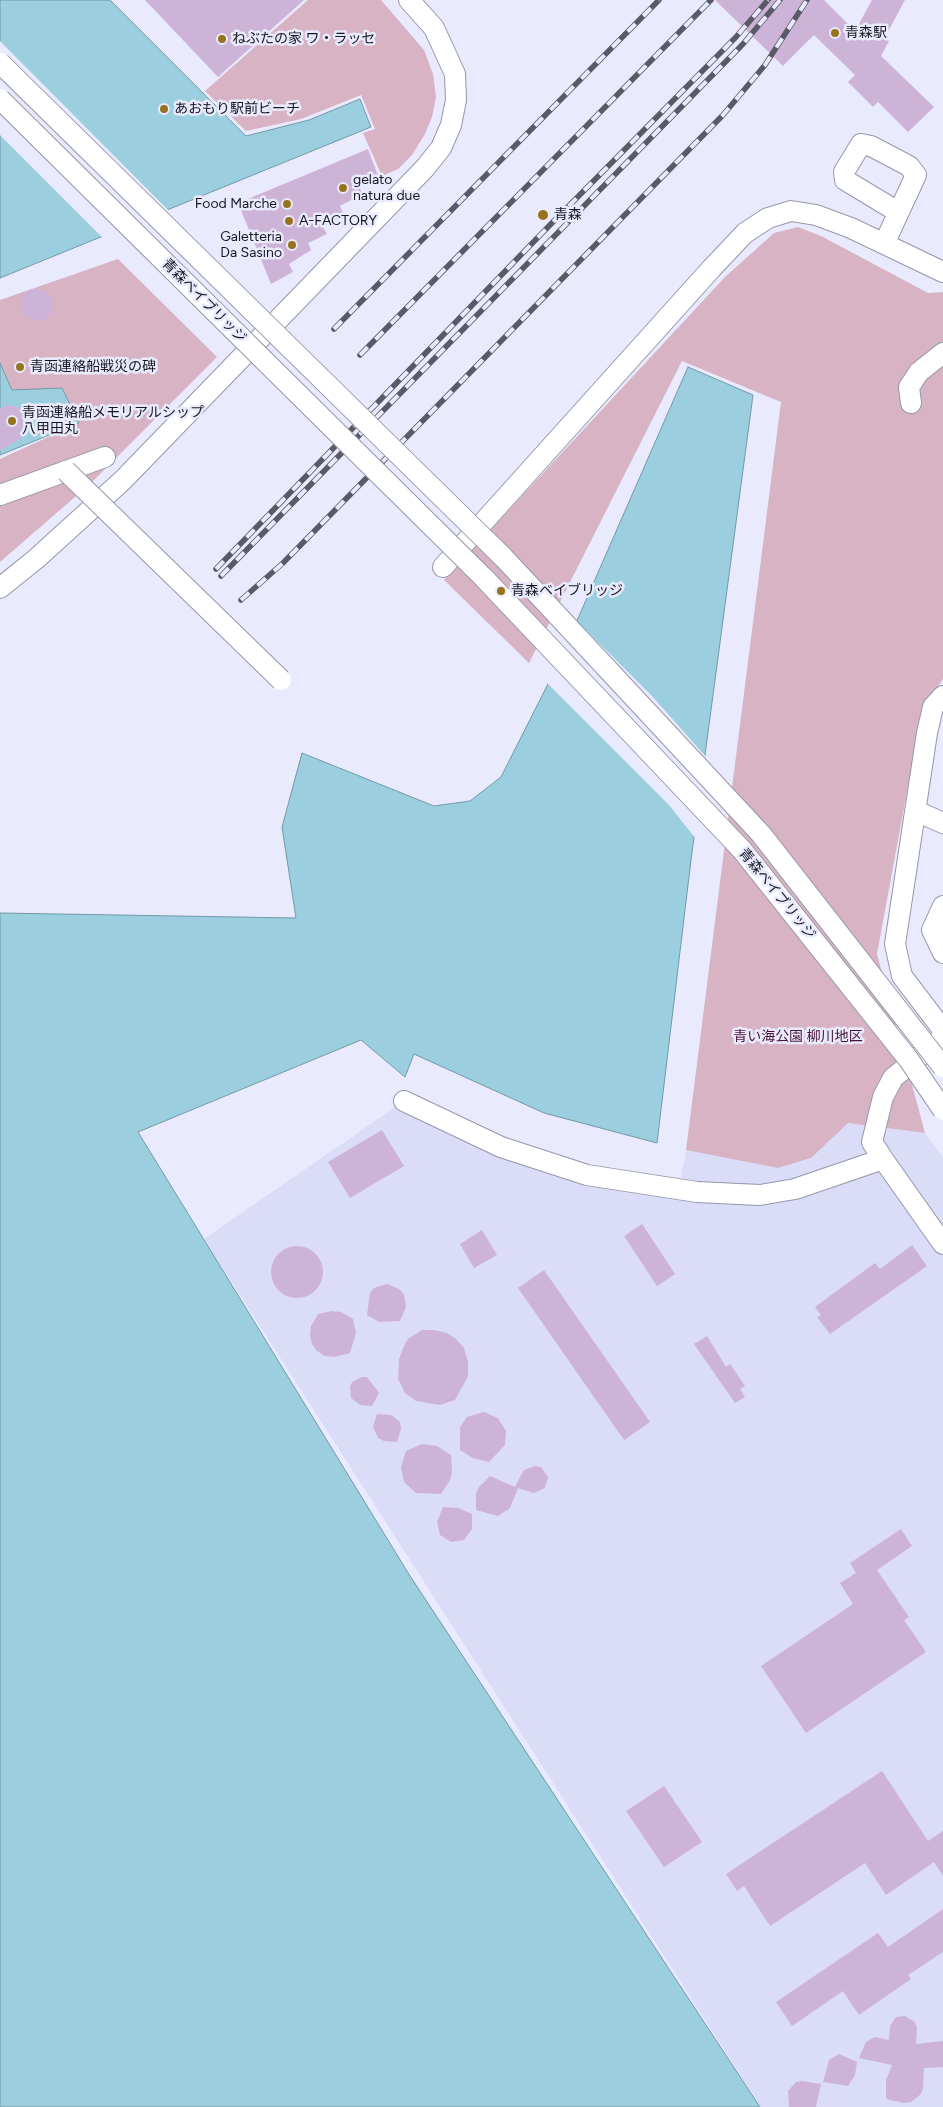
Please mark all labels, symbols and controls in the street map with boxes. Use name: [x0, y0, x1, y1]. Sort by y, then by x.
place label: 青森駅: [845, 25, 887, 41]
marker: 青森駅: [829, 27, 841, 39]
place label: ねぶたの家 ワ・ラッセ: [232, 31, 375, 47]
marker: ねぶたの家 ワ・ラッセ: [216, 33, 228, 45]
place label: あおもり駅前ビーチ: [174, 101, 300, 117]
marker: あおもり駅前ビーチ: [158, 103, 170, 115]
place label: gelato natura due: [353, 172, 420, 204]
marker: gelato natura due: [337, 182, 349, 194]
place label: Food Marche: [195, 196, 277, 212]
marker: Food Marche: [281, 198, 293, 210]
place label: 青森: [554, 207, 582, 223]
marker: 青森: [536, 208, 550, 222]
place label: A-FACTORY: [299, 213, 377, 229]
marker: A-FACTORY: [283, 215, 295, 227]
place label: Galetteria Da Sasino: [220, 229, 282, 262]
marker: Galetteria Da Sasino: [286, 239, 298, 251]
street label: 青森ベイブリッジ: [158, 255, 250, 347]
place label: 青函連絡船戦災の碑: [30, 359, 156, 375]
marker: 青函連絡船戦災の碑: [14, 361, 26, 373]
place label: 青函連絡船メモリアルシップ 八甲田丸: [22, 405, 204, 438]
marker: 青函連絡船メモリアルシップ 八甲田丸: [6, 415, 18, 427]
place label: 青森ベイブリッジ: [511, 583, 623, 599]
marker: 青森ベイブリッジ: [495, 585, 507, 597]
street label: 青森ベイブリッジ: [735, 845, 819, 943]
park label: 青い海公園 柳川地区: [733, 1029, 863, 1045]

